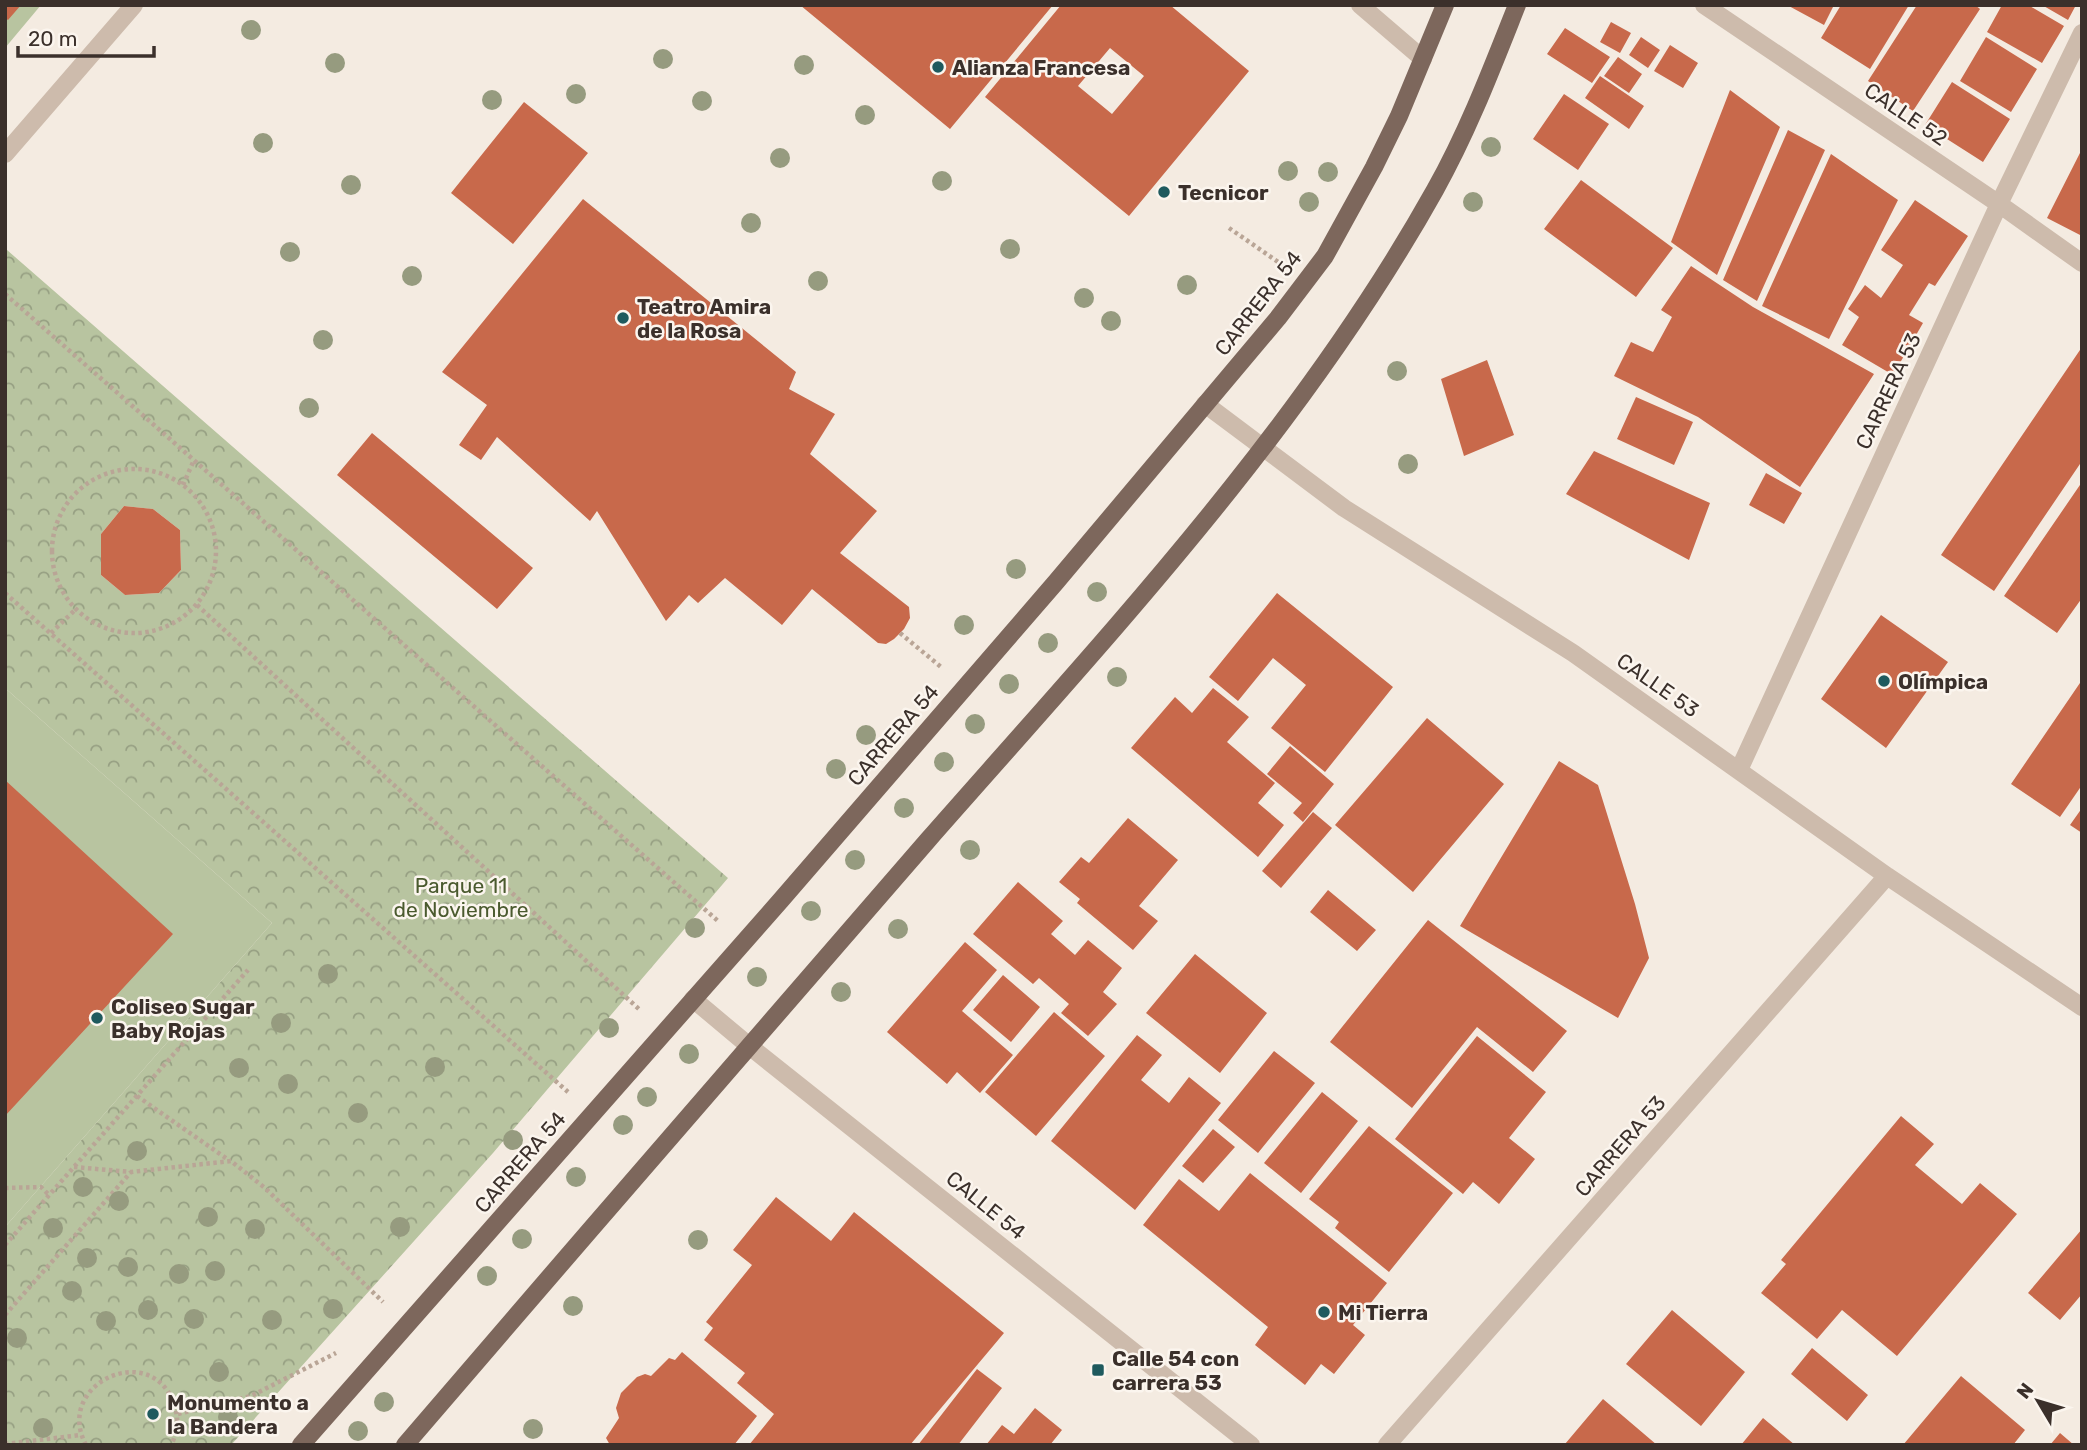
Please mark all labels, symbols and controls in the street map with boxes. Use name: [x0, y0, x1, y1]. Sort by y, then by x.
scale bar: [18, 14, 154, 58]
text: 20 m: [28, 26, 77, 51]
place label: Alianza Francesa: [952, 55, 1130, 80]
marker: Alianza Francesa: [930, 59, 946, 75]
street label: CALLE 52: [1860, 77, 1952, 151]
place label: Tecnicor: [1178, 180, 1269, 205]
marker: Tecnicor: [1156, 184, 1172, 200]
street label: CARRERA 54: [1209, 246, 1307, 360]
place label: Teatro Amira de la Rosa: [637, 294, 771, 343]
marker: Teatro Amira de la Rosa: [615, 310, 631, 326]
street label: CARRERA 53: [1850, 329, 1926, 453]
street label: CALLE 53: [1612, 648, 1704, 722]
place label: Olímpica: [1898, 669, 1988, 694]
marker: Olímpica: [1876, 673, 1892, 689]
street label: CARRERA 54: [842, 679, 944, 791]
park label: Parque 11 de Noviembre: [394, 873, 528, 922]
place label: Coliseo Sugar Baby Rojas: [111, 994, 255, 1043]
marker: Coliseo Sugar Baby Rojas: [89, 1010, 105, 1026]
street label: CARRERA 53: [1569, 1090, 1671, 1202]
street label: CARRERA 54: [469, 1106, 571, 1218]
street label: CALLE 54: [941, 1165, 1031, 1245]
place label: Mi Tierra: [1338, 1300, 1428, 1325]
marker: Mi Tierra: [1316, 1304, 1332, 1320]
place label: Calle 54 con carrera 53: [1112, 1346, 1239, 1395]
marker: Calle 54 con carrera 53: [1090, 1362, 1106, 1378]
north arrow: [2003, 1366, 2073, 1436]
text: N: [2012, 1378, 2038, 1403]
place label: Monumento a la Bandera: [167, 1390, 309, 1439]
marker: Monumento a la Bandera: [145, 1406, 161, 1422]

